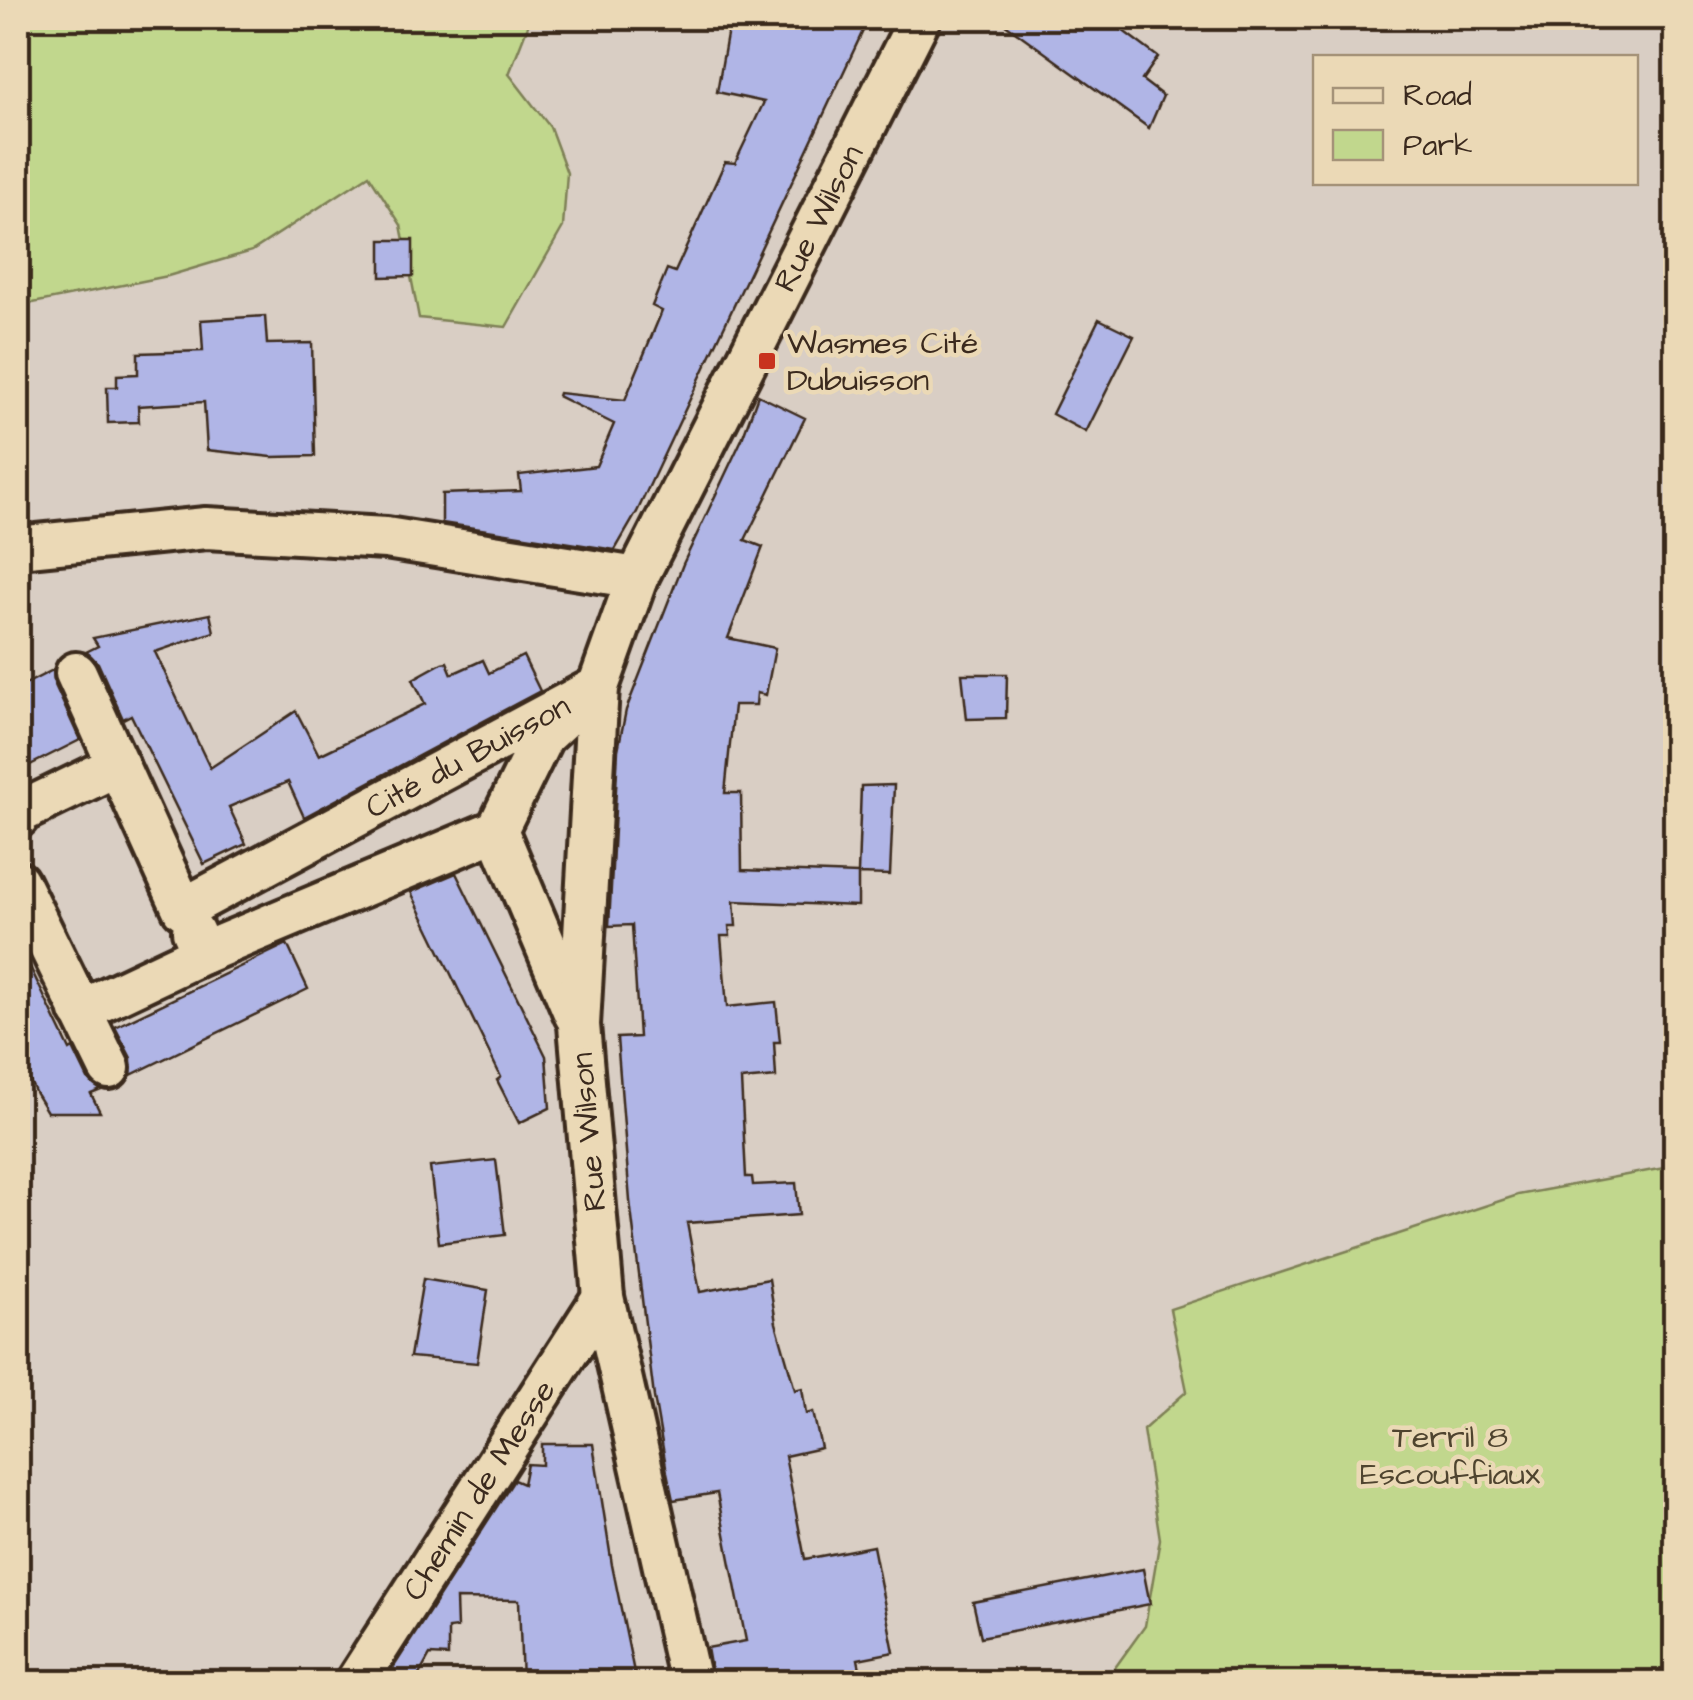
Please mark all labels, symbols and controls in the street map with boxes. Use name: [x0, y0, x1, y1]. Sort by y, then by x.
legend: [1313, 55, 1638, 185]
text: Road: [1403, 75, 1472, 117]
text: Park: [1403, 125, 1472, 167]
street label: Rue Wilson: [763, 137, 875, 300]
place label: Wasmes Cité Dubuisson: [787, 321, 978, 403]
marker: Wasmes Cité Dubuisson: [756, 350, 778, 372]
street label: Cité du Buisson: [357, 684, 578, 830]
street label: Rue Wilson: [560, 1051, 618, 1213]
street label: Chemin de Messe: [392, 1371, 567, 1609]
park label: Terril 8 Escouffiaux: [1360, 1415, 1540, 1497]

